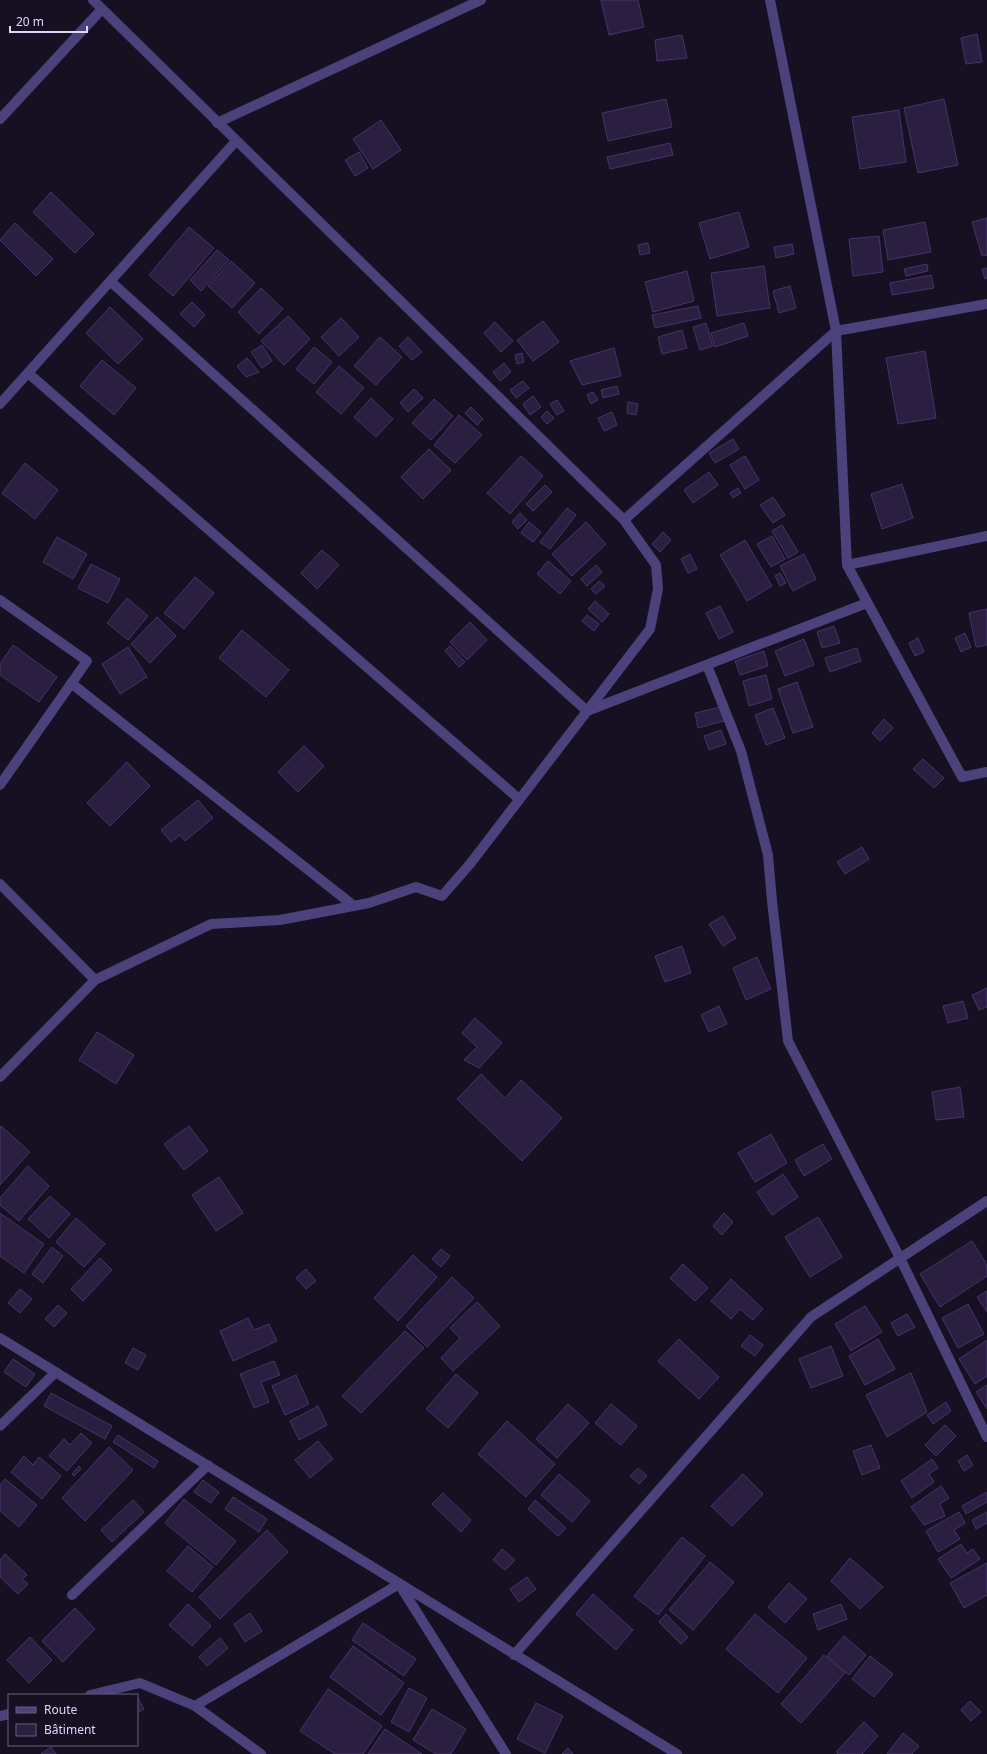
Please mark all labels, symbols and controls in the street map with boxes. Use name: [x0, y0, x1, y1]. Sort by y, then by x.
scale bar: [10, 8, 87, 34]
text: 20 m: [16, 13, 44, 30]
legend: [8, 1694, 138, 1746]
text: Route: [44, 1701, 77, 1718]
text: Bâtiment: [44, 1721, 96, 1738]

